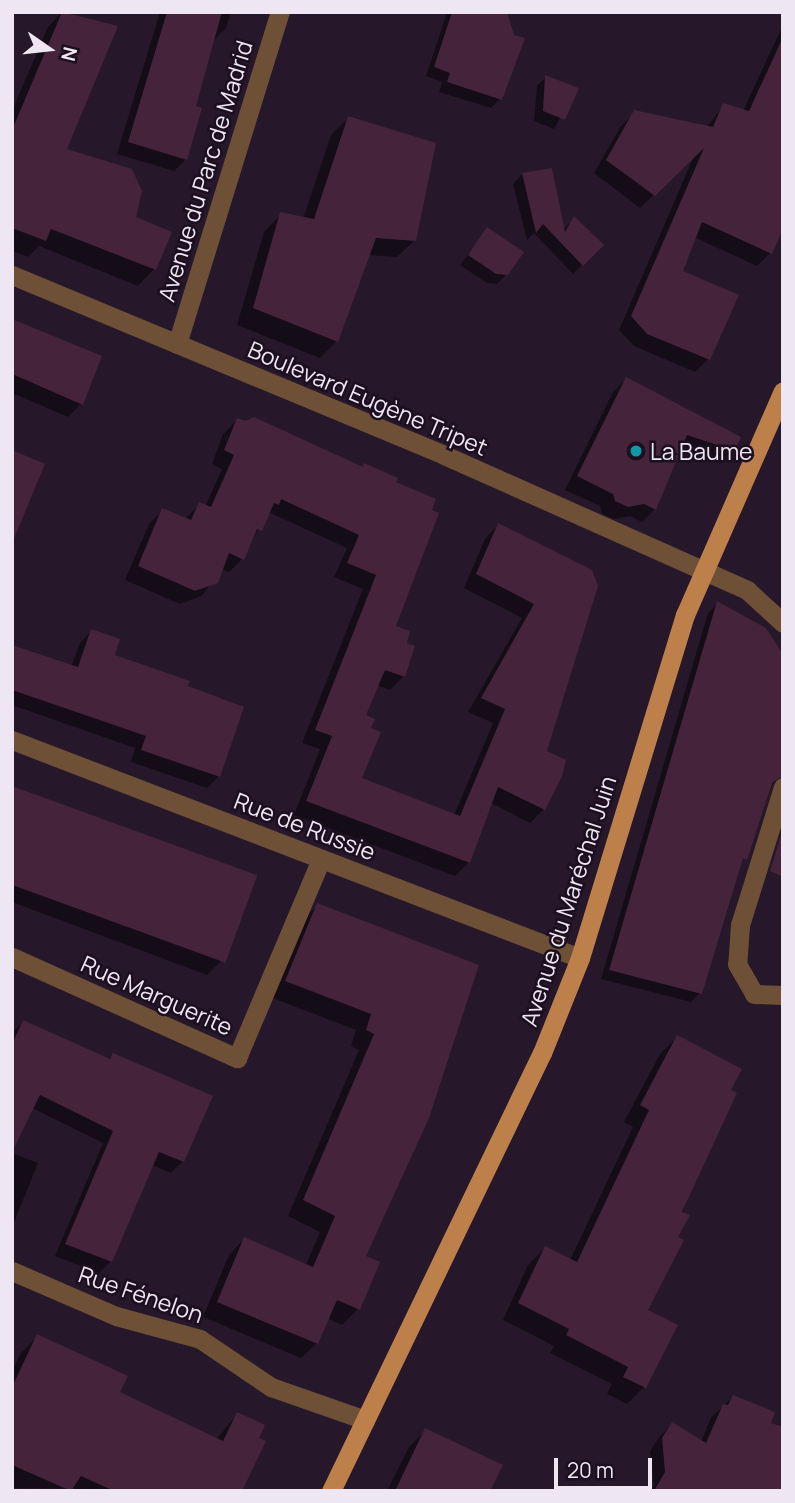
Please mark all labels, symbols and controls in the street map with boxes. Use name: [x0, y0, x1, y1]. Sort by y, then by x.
north arrow: [14, 14, 84, 84]
street label: Avenue du Parc de Madrid: [152, 37, 258, 305]
text: N: [55, 44, 84, 64]
street label: Boulevard Eugène Tripet: [244, 335, 492, 461]
place label: La Baume: [650, 437, 753, 465]
marker: La Baume: [628, 443, 644, 459]
street label: Avenue du Maréchal Juin: [514, 772, 622, 1030]
street label: Rue de Russie: [231, 786, 379, 866]
street label: Rue Marguerite: [77, 949, 237, 1041]
street label: Rue Fénelon: [75, 1260, 207, 1328]
scale bar: [557, 1444, 655, 1488]
text: 20 m: [567, 1456, 614, 1484]

